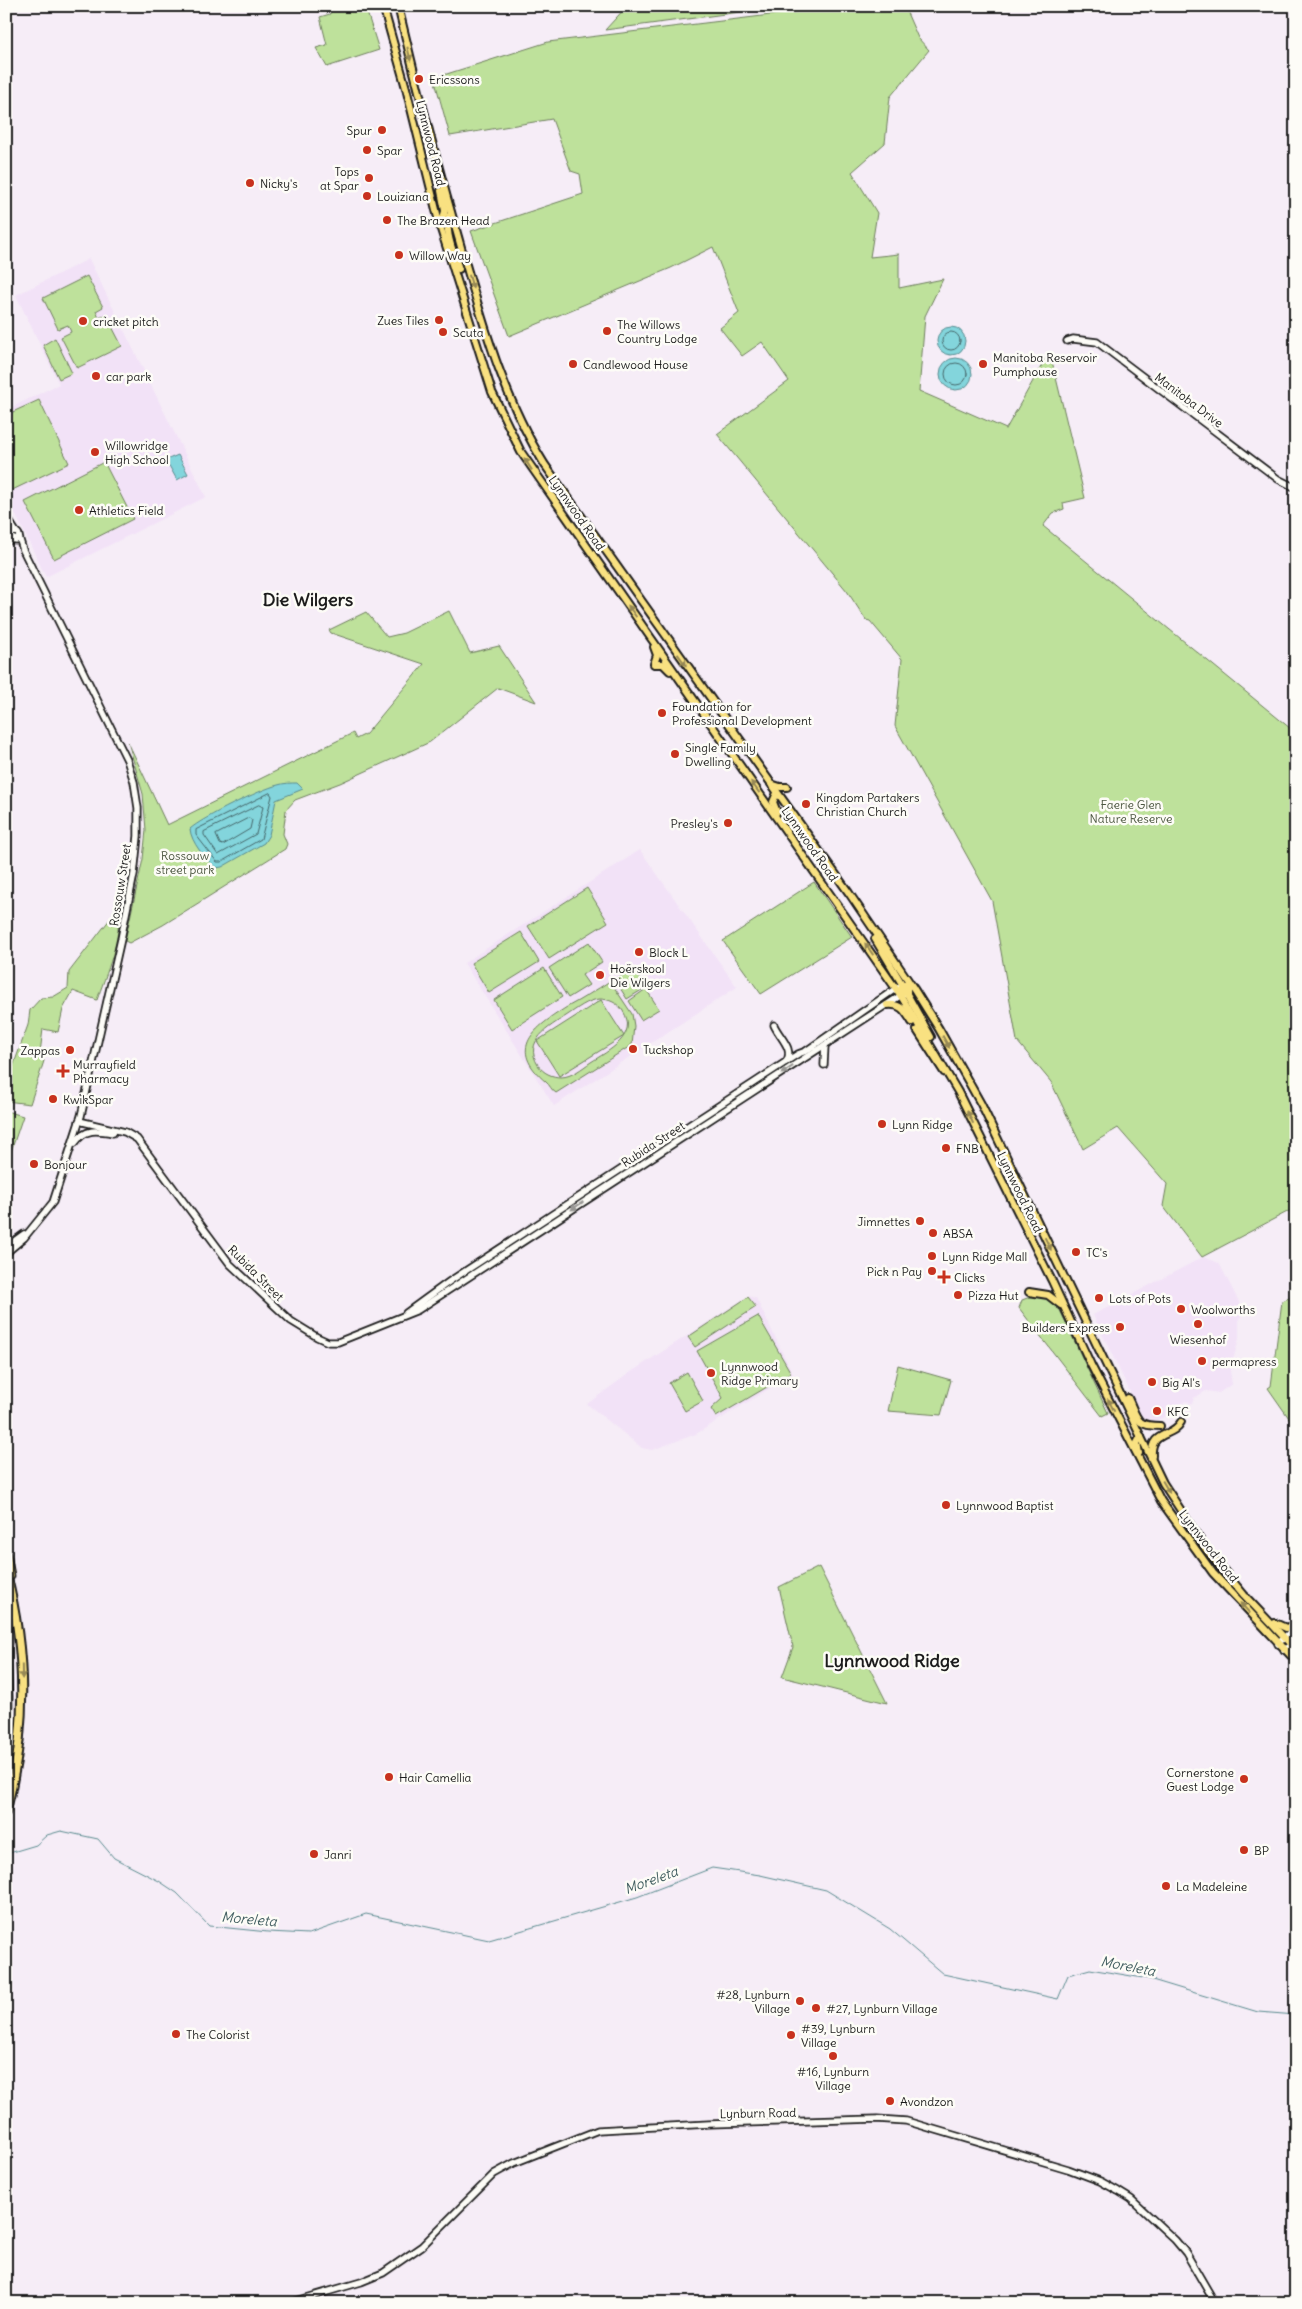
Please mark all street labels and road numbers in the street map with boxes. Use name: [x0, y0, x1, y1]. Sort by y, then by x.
street label: Lynnwood Road: [413, 98, 449, 188]
street label: Manitoba Drive: [1152, 369, 1226, 431]
street label: Lynnwood Road: [546, 473, 608, 553]
street label: Lynnwood Road: [779, 804, 841, 884]
street label: Rossouw Street: [106, 843, 134, 927]
street label: Rubida Street: [618, 1118, 688, 1170]
street label: Lynnwood Road: [994, 1149, 1046, 1235]
street label: Rubida Street: [225, 1242, 287, 1304]
street label: Lynnwood Road: [1176, 1507, 1242, 1585]
street label: Lynburn Road: [720, 2105, 796, 2121]

